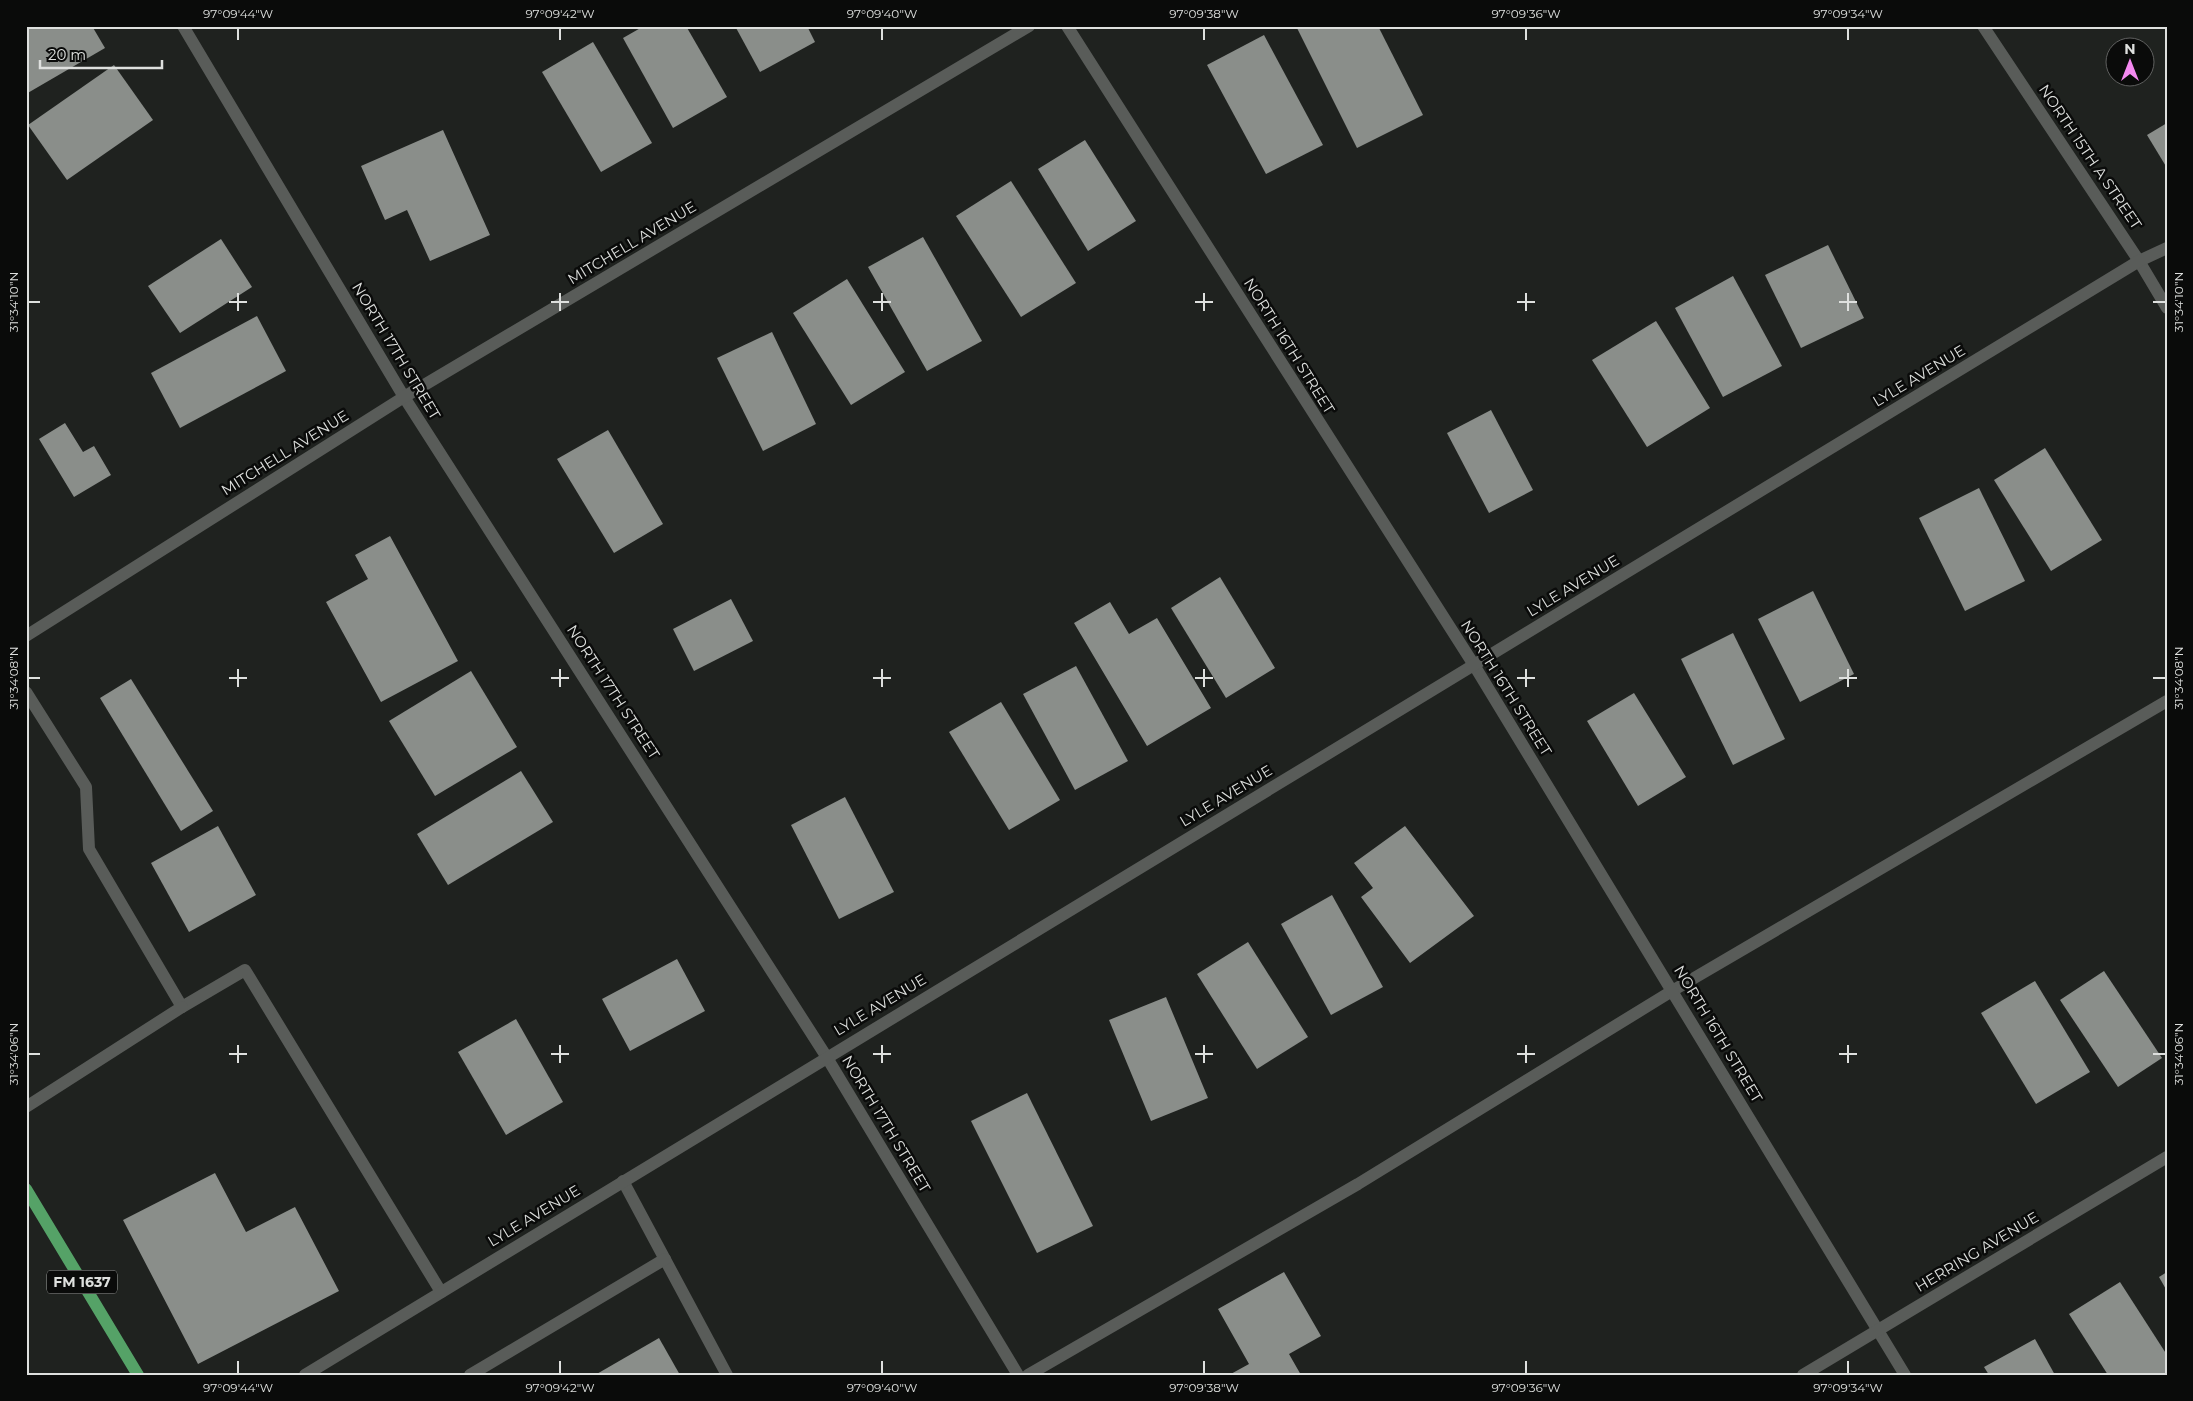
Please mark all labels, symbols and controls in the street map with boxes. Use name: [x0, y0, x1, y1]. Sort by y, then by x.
text: 97°09'44"W: [203, 6, 273, 21]
text: 97°09'42"W: [525, 6, 595, 21]
text: 97°09'40"W: [847, 6, 917, 21]
text: 97°09'38"W: [1169, 6, 1239, 21]
text: 97°09'36"W: [1491, 6, 1561, 21]
text: 97°09'34"W: [1813, 6, 1883, 21]
scale bar: [40, 38, 162, 70]
north arrow: [2106, 38, 2156, 88]
text: N: [2124, 40, 2136, 58]
text: 20 m: [48, 45, 86, 64]
street label: NORTH 15TH A STREET: [2035, 81, 2146, 233]
street label: MITCHELL AVENUE: [564, 197, 699, 288]
text: 31°34'10"N: [6, 272, 21, 332]
text: 31°34'10"N: [2171, 272, 2186, 332]
street label: NORTH 16TH STREET: [1240, 274, 1339, 417]
street label: NORTH 17TH STREET: [348, 279, 445, 423]
street label: LYLE AVENUE: [1869, 341, 1968, 411]
street label: MITCHELL AVENUE: [218, 406, 352, 499]
street label: LYLE AVENUE: [1523, 551, 1622, 621]
street label: NORTH 16TH STREET: [1457, 616, 1556, 759]
street label: NORTH 17TH STREET: [563, 621, 664, 763]
text: 31°34'08"N: [6, 646, 21, 710]
text: 31°34'08"N: [2171, 646, 2186, 710]
street label: LYLE AVENUE: [1176, 761, 1275, 831]
street label: NORTH 16TH STREET: [1670, 962, 1767, 1106]
street label: LYLE AVENUE: [830, 970, 929, 1040]
text: 31°34'06"N: [6, 1023, 21, 1085]
text: 31°34'06"N: [2171, 1023, 2186, 1085]
street label: NORTH 17TH STREET: [838, 1052, 935, 1196]
street label: LYLE AVENUE: [484, 1181, 583, 1251]
street label: HERRING AVENUE: [1912, 1207, 2042, 1296]
road number: FM 1637: [47, 1270, 117, 1294]
text: 97°09'44"W: [203, 1380, 273, 1395]
text: 97°09'42"W: [525, 1380, 595, 1395]
text: 97°09'40"W: [847, 1380, 917, 1395]
text: 97°09'38"W: [1169, 1380, 1239, 1395]
text: 97°09'36"W: [1491, 1380, 1561, 1395]
text: 97°09'34"W: [1813, 1380, 1883, 1395]

